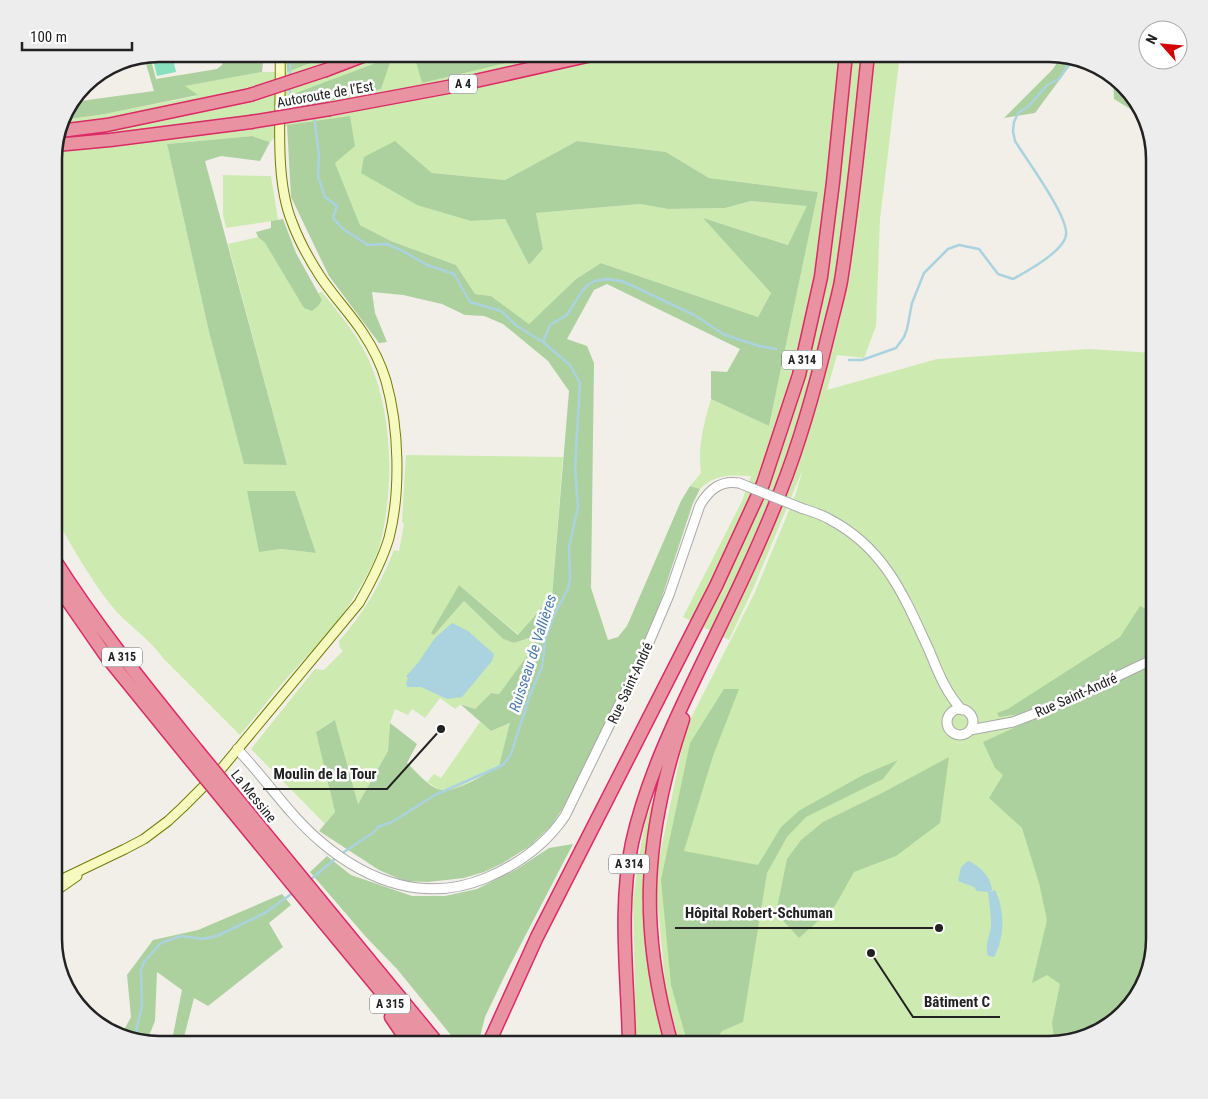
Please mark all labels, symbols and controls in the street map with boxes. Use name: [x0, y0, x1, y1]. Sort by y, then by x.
scale bar: [22, 20, 132, 52]
north arrow: [1138, 20, 1188, 70]
text: 100 m: [30, 28, 67, 46]
text: N: [1142, 32, 1160, 47]
road number: A 4: [449, 74, 477, 94]
street label: Autoroute de l’Est: [275, 78, 375, 110]
road number: A 314: [782, 350, 822, 370]
water label: Ruisseau de Vallières: [506, 592, 561, 714]
street label: Rue Saint-André: [604, 639, 656, 726]
road number: A 315: [102, 648, 142, 666]
street label: Rue Saint-André: [1033, 670, 1120, 720]
callout: Moulin de la Tour: [263, 759, 387, 789]
text: Moulin de la Tour: [274, 765, 377, 783]
street label: La Messine: [228, 766, 280, 826]
road number: A 314: [609, 854, 649, 874]
callout: Hôpital Robert-Schuman: [675, 898, 842, 928]
text: Hôpital Robert-Schuman: [685, 904, 833, 922]
callout: Bâtiment C: [913, 987, 1000, 1017]
text: Bâtiment C: [924, 993, 991, 1011]
road number: A 315: [370, 994, 410, 1014]

